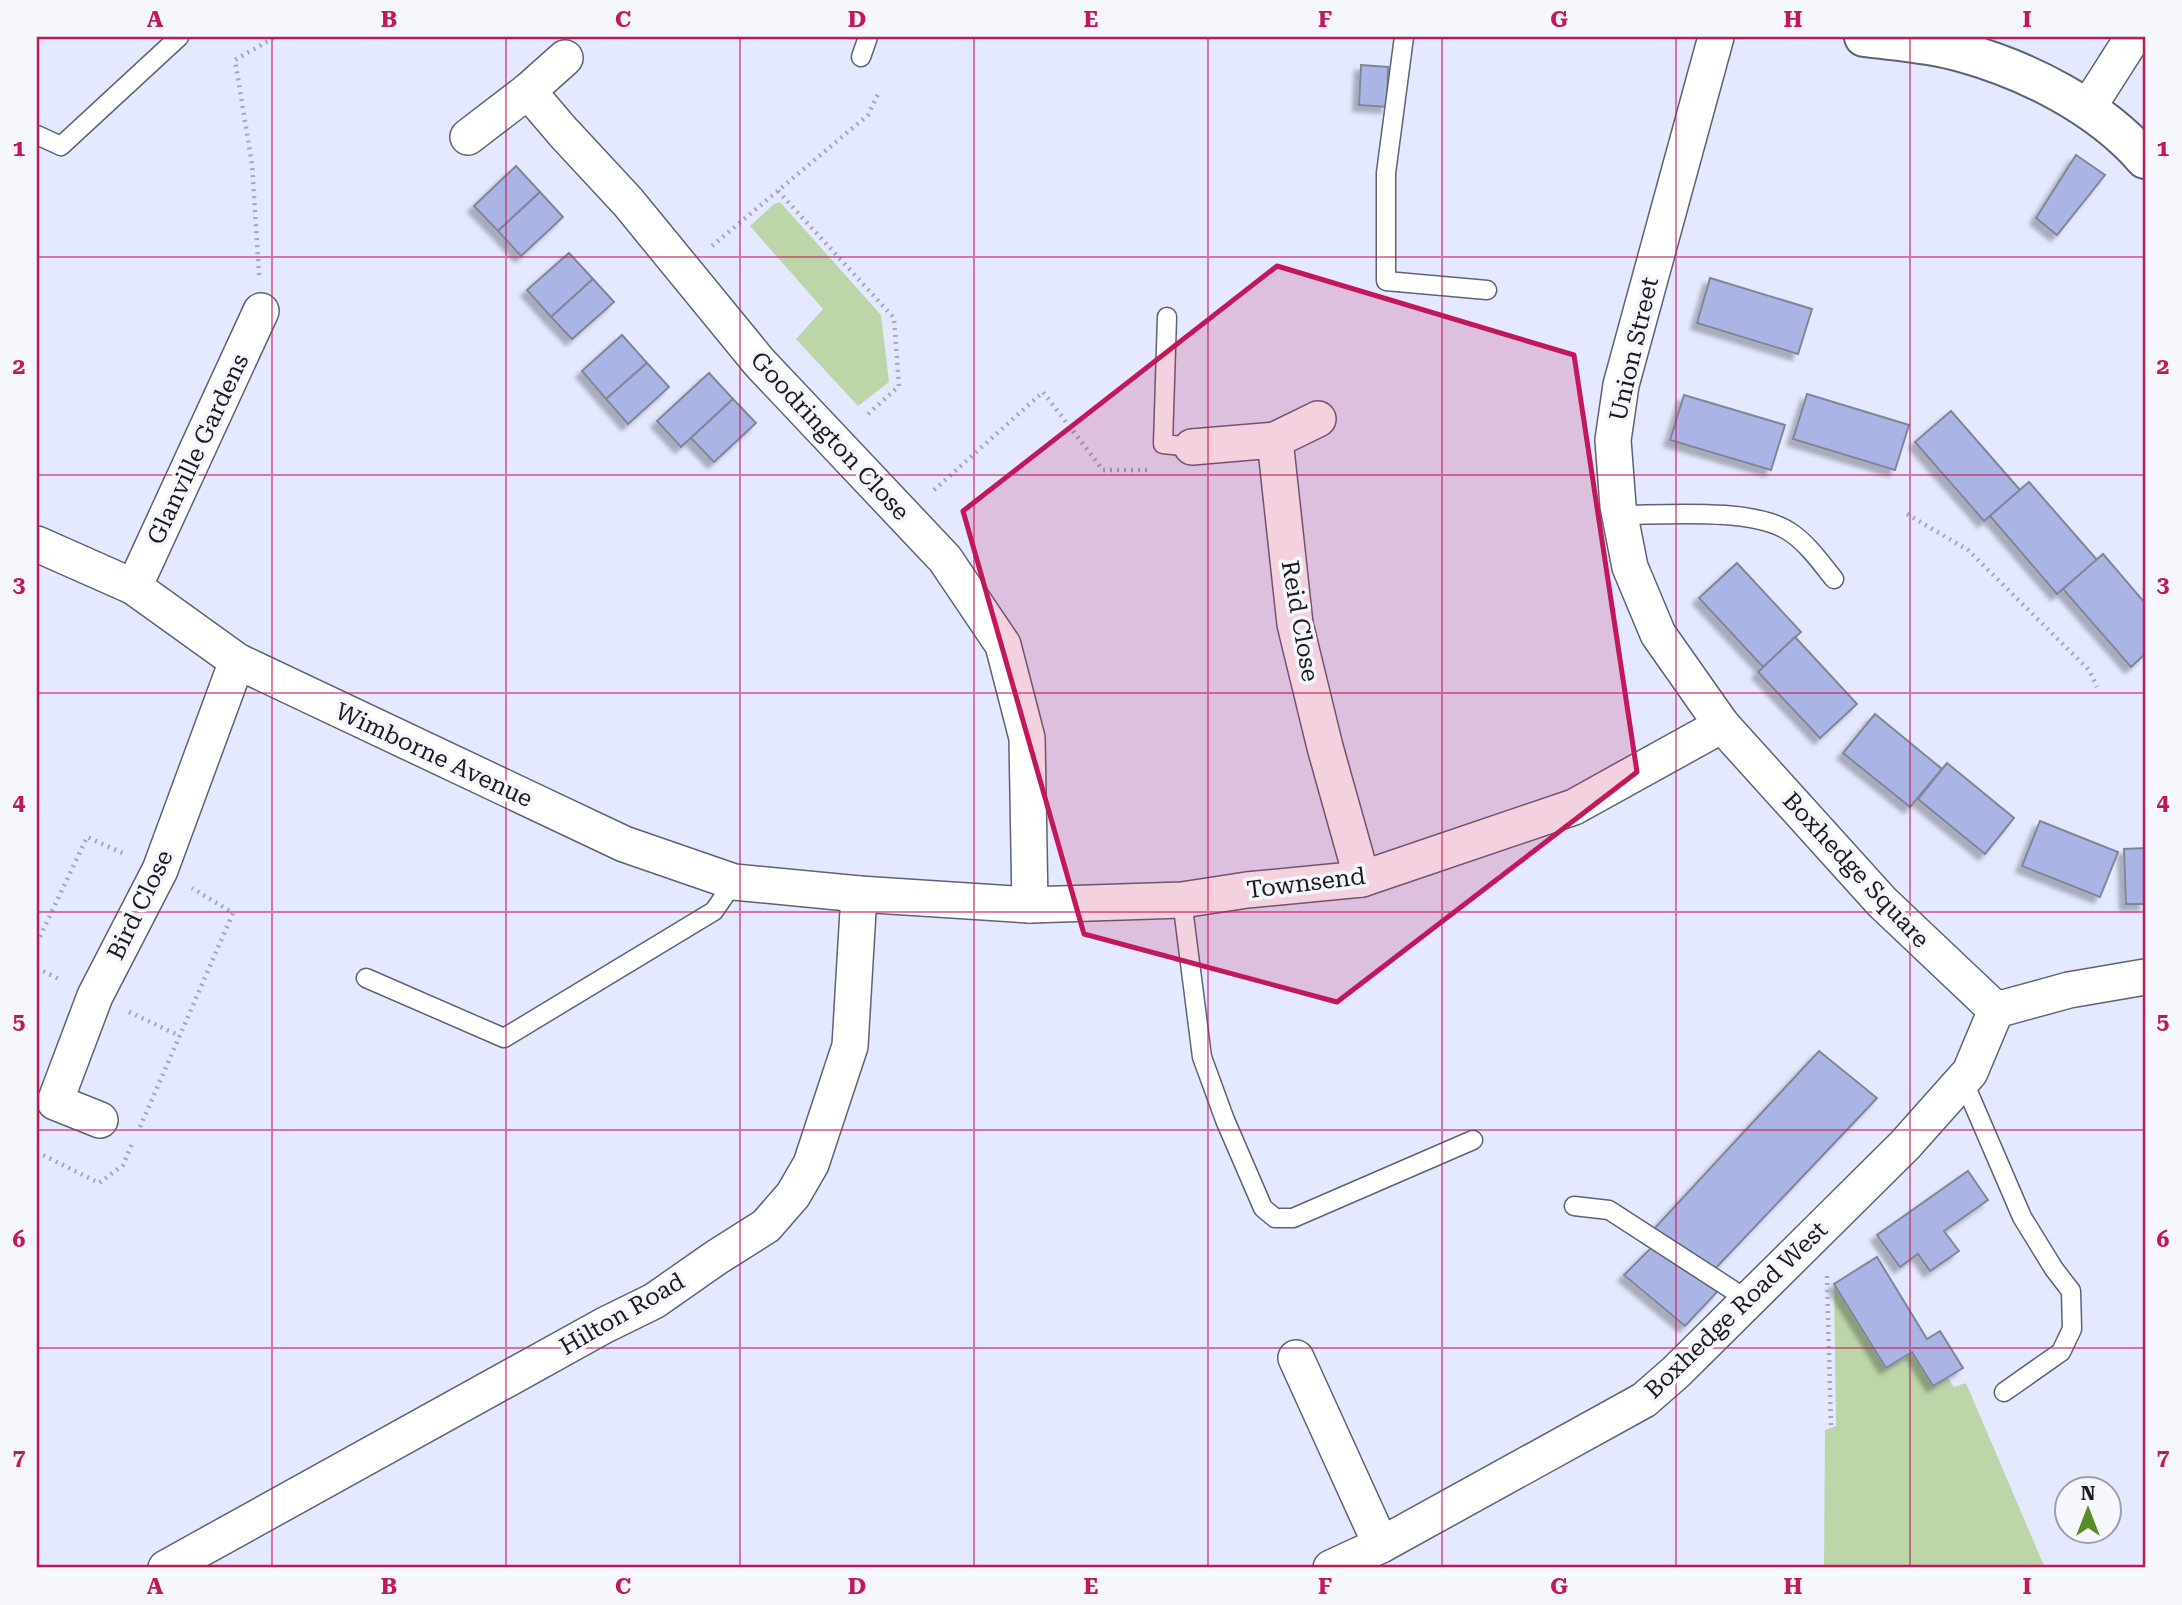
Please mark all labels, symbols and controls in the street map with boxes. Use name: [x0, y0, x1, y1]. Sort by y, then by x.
text: A: [147, 6, 164, 33]
text: B: [381, 6, 397, 33]
text: C: [615, 6, 631, 33]
text: D: [848, 6, 866, 33]
text: E: [1084, 6, 1098, 33]
text: F: [1318, 6, 1332, 33]
text: G: [1550, 6, 1568, 33]
text: H: [1784, 6, 1803, 33]
text: I: [2022, 6, 2032, 33]
text: 1: [13, 135, 26, 162]
text: 1: [2157, 135, 2170, 162]
street label: Union Street: [1604, 274, 1664, 424]
street label: Goodrington Close: [745, 346, 915, 526]
street label: Glanville Gardens: [142, 349, 254, 549]
text: 2: [13, 353, 25, 380]
text: 2: [2157, 353, 2169, 380]
street label: Reid Close: [1276, 558, 1324, 684]
text: 3: [13, 571, 26, 598]
text: 3: [2157, 571, 2170, 598]
street label: Wimborne Avenue: [331, 697, 537, 813]
street label: Boxhedge Square: [1777, 787, 1935, 953]
text: 4: [13, 789, 26, 816]
text: 4: [2157, 789, 2170, 816]
street label: Bird Close: [101, 846, 179, 964]
street label: Townsend: [1245, 862, 1367, 904]
text: 5: [13, 1008, 26, 1035]
text: 5: [2157, 1008, 2170, 1035]
street label: Boxhedge Road West: [1639, 1216, 1833, 1404]
text: 6: [13, 1226, 26, 1253]
text: 6: [2157, 1226, 2170, 1253]
street label: Hilton Road: [555, 1267, 689, 1361]
text: 7: [13, 1444, 26, 1471]
text: 7: [2157, 1444, 2170, 1471]
north arrow: [2052, 1476, 2122, 1546]
text: N: [2081, 1482, 2096, 1505]
text: A: [147, 1573, 164, 1600]
text: B: [381, 1573, 397, 1600]
text: C: [615, 1573, 631, 1600]
text: D: [848, 1573, 866, 1600]
text: E: [1084, 1573, 1098, 1600]
text: F: [1318, 1573, 1332, 1600]
text: G: [1550, 1573, 1568, 1600]
text: H: [1784, 1573, 1803, 1600]
text: I: [2022, 1573, 2032, 1600]

